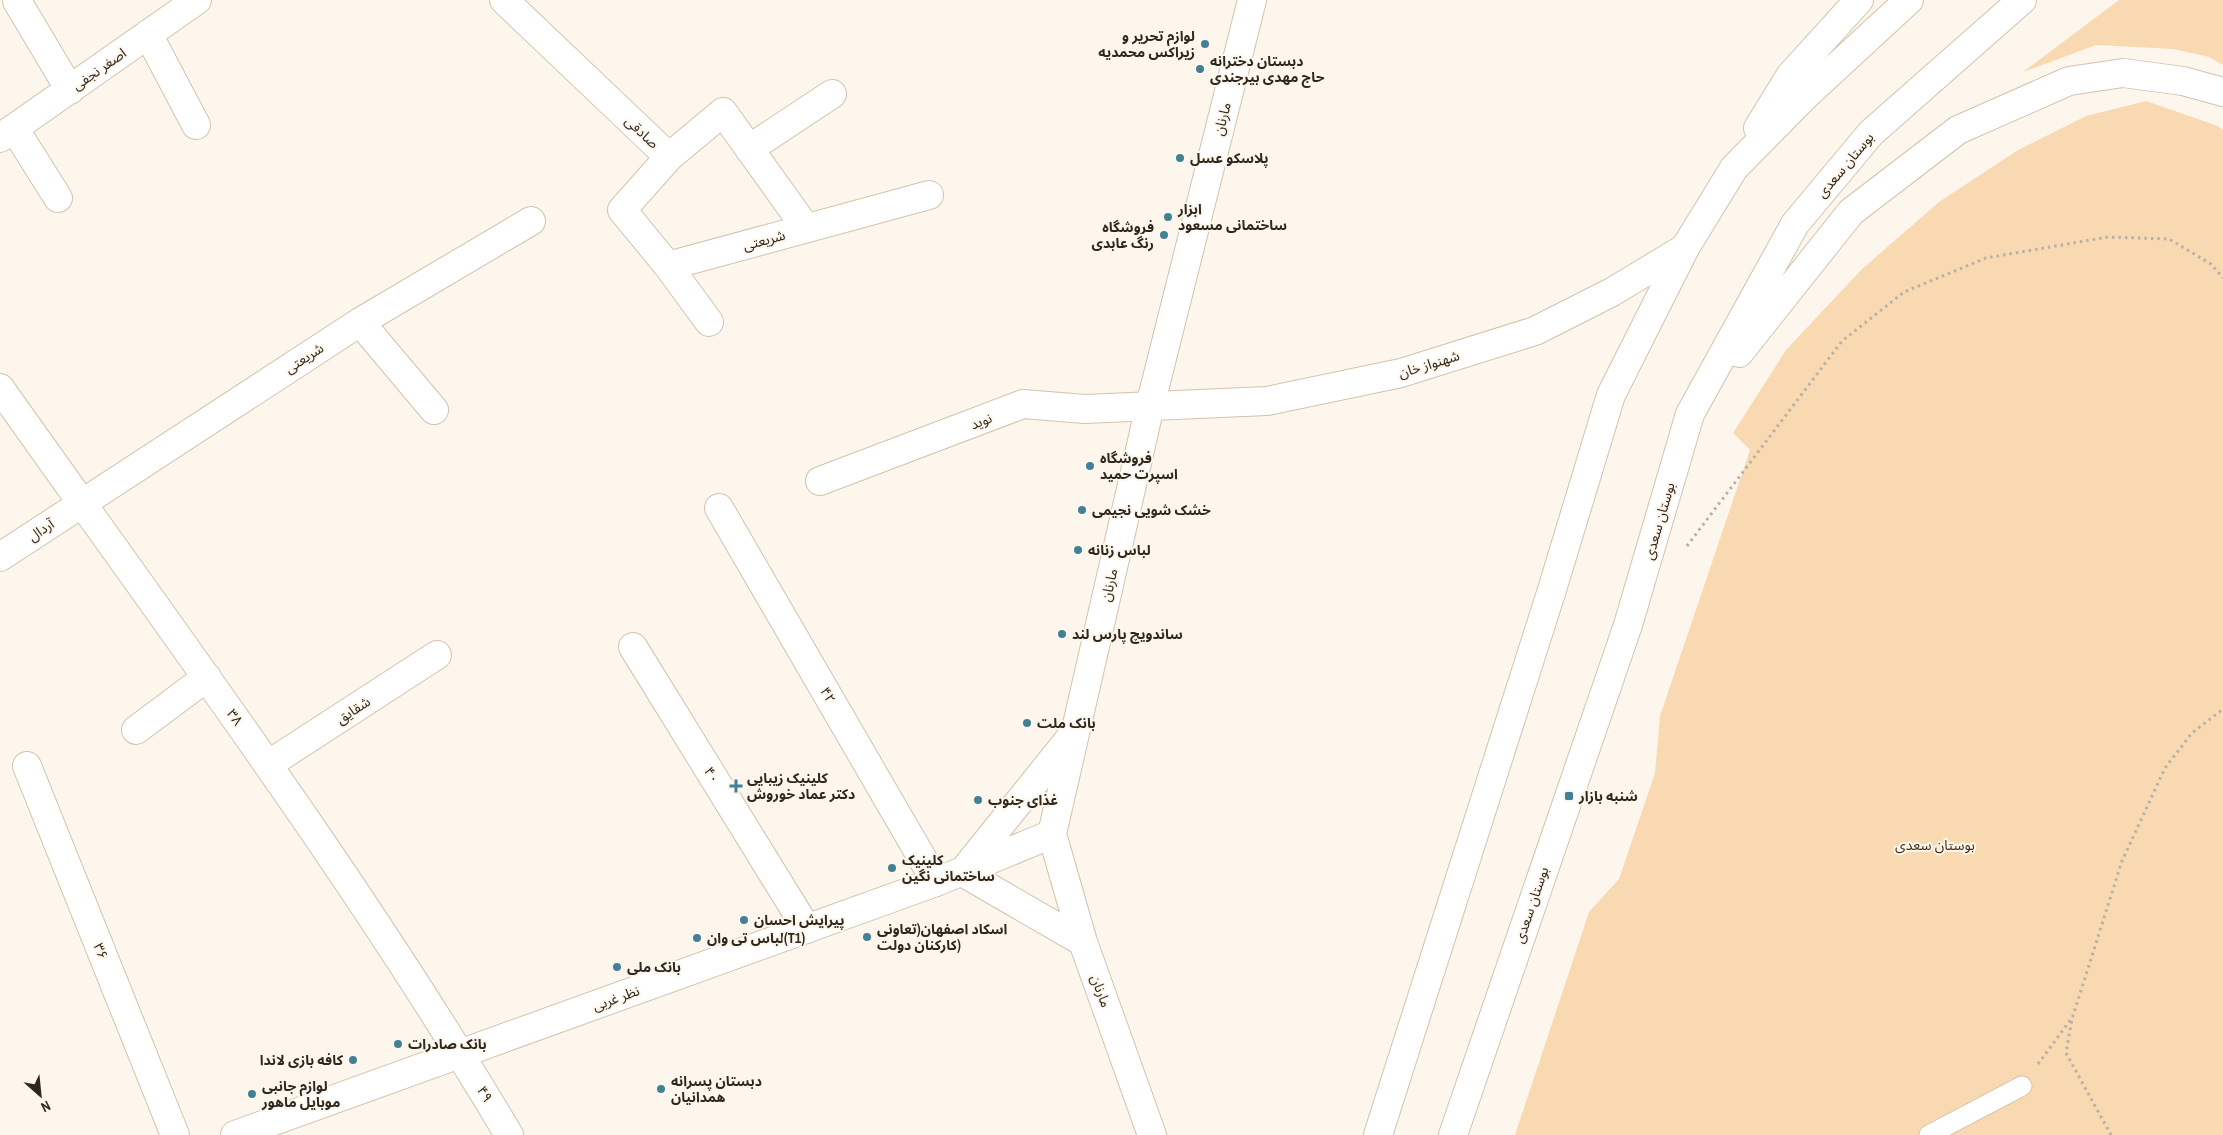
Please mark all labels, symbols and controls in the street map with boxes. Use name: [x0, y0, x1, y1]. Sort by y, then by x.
place label: لوازم تحریر و زیراکس محمدیه: [1098, 27, 1195, 61]
marker: لوازم تحریر و زیراکس محمدیه: [1199, 38, 1211, 50]
street label: اصغر نجفی: [68, 44, 130, 94]
place label: دبستان دخترانه حاج مهدی بیرجندی: [1210, 52, 1325, 88]
marker: دبستان دخترانه حاج مهدی بیرجندی: [1194, 63, 1206, 75]
street label: مارنان: [1209, 101, 1235, 137]
street label: صادقی: [621, 112, 663, 152]
street label: بوستان سعدی: [1812, 128, 1878, 201]
place label: پلاسکو عسل: [1190, 149, 1269, 168]
marker: پلاسکو عسل: [1174, 152, 1186, 164]
place label: ابزار ساختمانی مسعود: [1177, 200, 1287, 234]
marker: ابزار ساختمانی مسعود: [1162, 211, 1174, 223]
place label: فروشگاه رنگ عابدی: [1092, 218, 1154, 252]
street label: شریعتی: [741, 226, 787, 254]
marker: فروشگاه رنگ عابدی: [1158, 229, 1170, 241]
street label: شریعتی: [281, 339, 327, 377]
street label: شهنواز خان: [1396, 346, 1462, 382]
street label: نوید: [967, 408, 995, 433]
place label: فروشگاه اسپرت حمید: [1100, 449, 1178, 484]
marker: فروشگاه اسپرت حمید: [1084, 460, 1096, 472]
street label: بوستان سعدی: [1639, 480, 1679, 562]
place label: خشک شویی نجیمی: [1092, 501, 1211, 519]
marker: خشک شویی نجیمی: [1076, 504, 1088, 516]
street label: آردال: [24, 514, 58, 545]
place label: لباس زنانه: [1088, 541, 1151, 559]
marker: لباس زنانه: [1072, 544, 1084, 556]
street label: مارنان: [1096, 567, 1122, 603]
place label: ساندویچ پارس لند: [1072, 625, 1183, 644]
marker: ساندویچ پارس لند: [1056, 628, 1068, 640]
street label: ۴۲: [816, 684, 840, 706]
street label: شقایق: [332, 692, 374, 729]
street label: ۳۸: [223, 705, 247, 729]
place label: بانک ملت: [1037, 714, 1096, 732]
marker: بانک ملت: [1021, 717, 1033, 729]
street label: ۴۰: [700, 763, 724, 787]
place label: کلینیک زیبایی دکتر عماد خوروش: [747, 769, 855, 803]
marker: کلینیک زیبایی دکتر عماد خوروش: [729, 779, 743, 793]
place label: شنبه بازار: [1578, 787, 1638, 805]
marker: شنبه بازار: [1563, 790, 1575, 802]
place label: غذای جنوب: [988, 791, 1058, 809]
marker: غذای جنوب: [972, 794, 984, 806]
park label: بوستان سعدی: [1895, 836, 1975, 854]
place label: کلینیک ساختمانی نگین: [902, 851, 995, 885]
marker: کلینیک ساختمانی نگین: [886, 862, 898, 874]
street label: بوستان سعدی: [1510, 864, 1553, 946]
place label: پیرایش احسان: [754, 911, 845, 930]
marker: پیرایش احسان: [738, 914, 750, 926]
place label: اسکاد اصفهان(تعاونی کارکنان دولت): [877, 920, 1008, 954]
place label: لباس تی وان(T1): [707, 929, 805, 947]
marker: اسکاد اصفهان(تعاونی کارکنان دولت): [861, 931, 873, 943]
marker: لباس تی وان(T1): [691, 932, 703, 944]
street label: ۳۶: [90, 940, 112, 962]
place label: بانک ملی: [627, 958, 681, 976]
marker: بانک ملی: [611, 961, 623, 973]
street label: مارنان: [1087, 972, 1115, 1010]
street label: نظر غربی: [590, 981, 642, 1015]
place label: بانک صادرات: [408, 1035, 487, 1053]
marker: بانک صادرات: [392, 1038, 404, 1050]
place label: کافه بازی لاندا: [260, 1051, 344, 1069]
marker: کافه بازی لاندا: [347, 1054, 359, 1066]
north arrow: [15, 1070, 65, 1120]
place label: دبستان پسرانه همدانیان: [671, 1072, 762, 1106]
place label: لوازم جانبی موبایل ماهور: [261, 1077, 340, 1111]
street label: ۴۹: [473, 1082, 497, 1106]
marker: دبستان پسرانه همدانیان: [655, 1083, 667, 1095]
marker: لوازم جانبی موبایل ماهور: [246, 1088, 258, 1100]
text: N: [38, 1097, 54, 1116]

